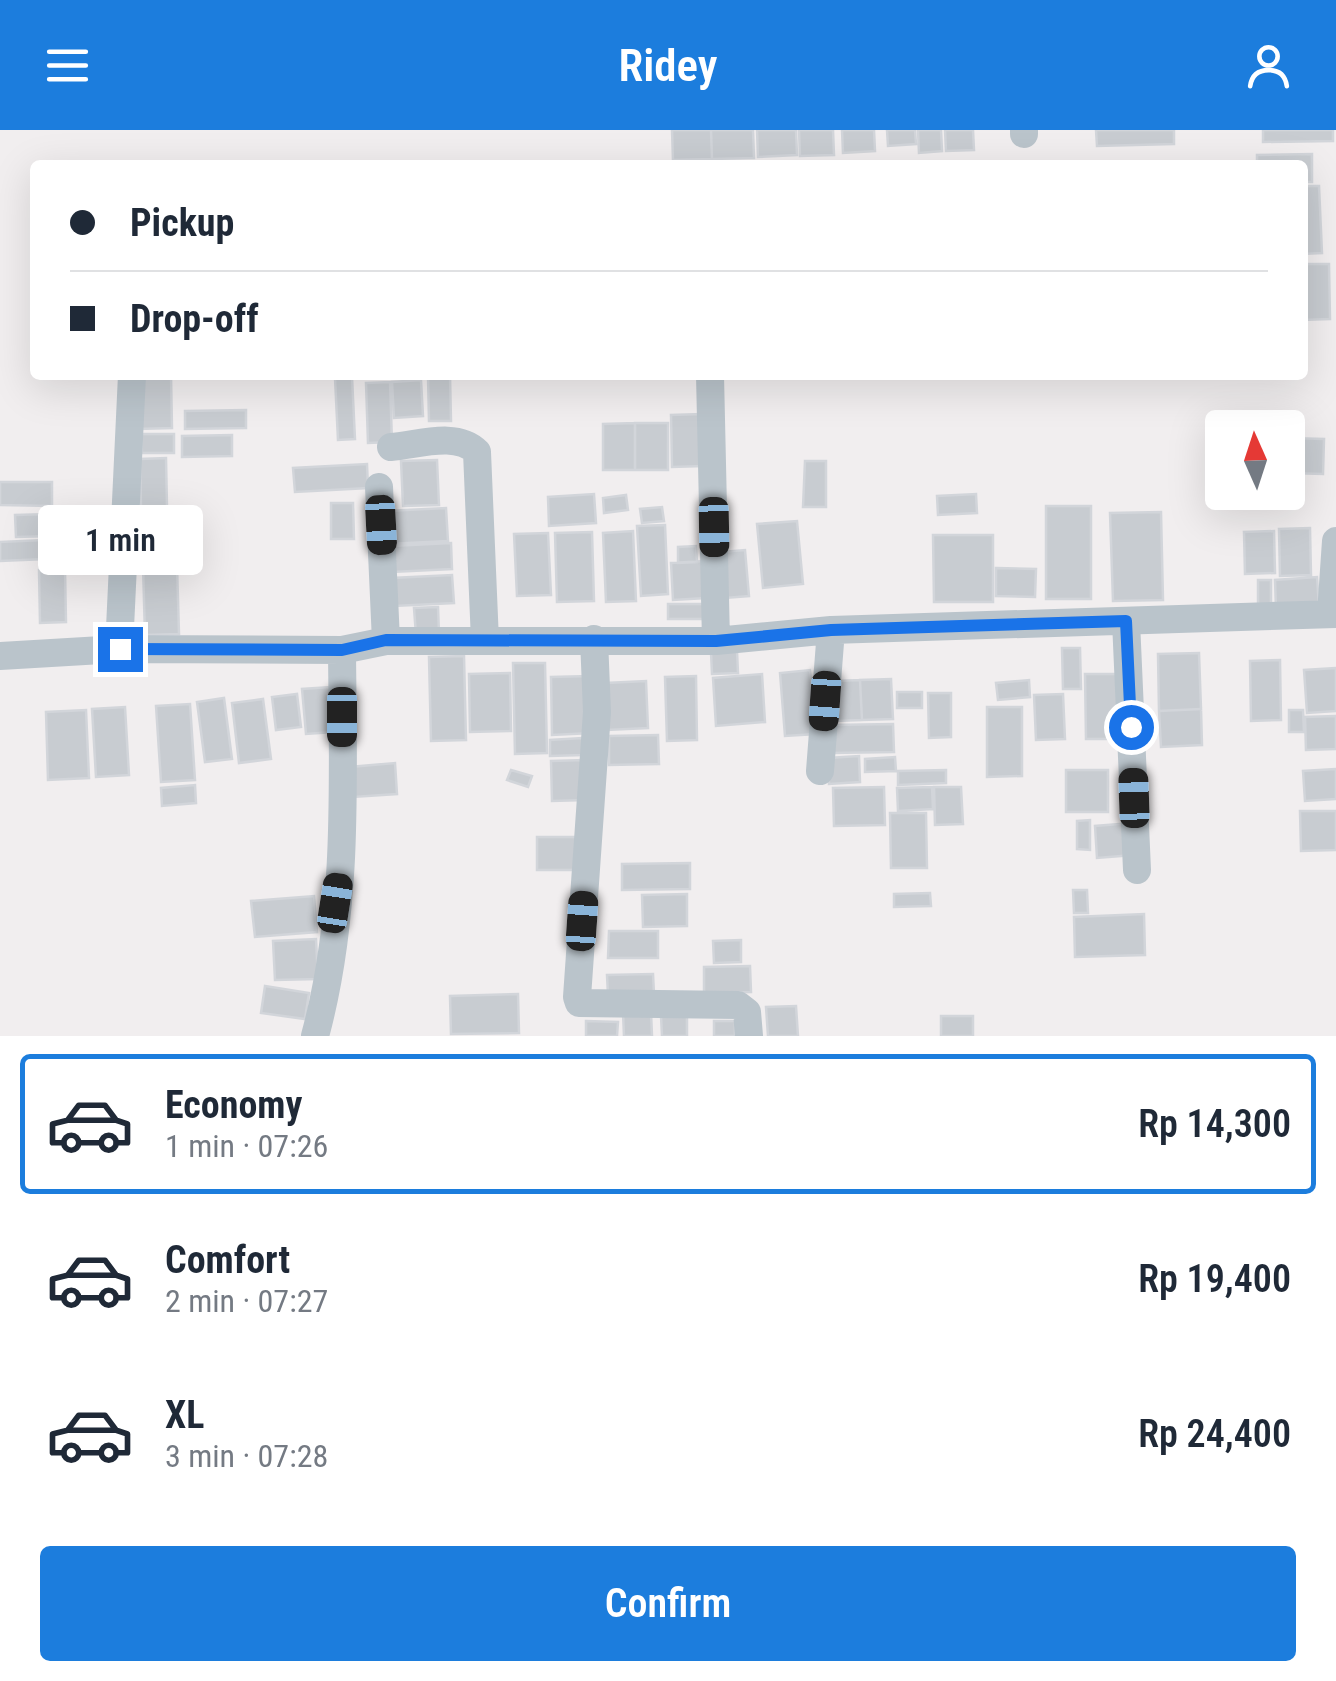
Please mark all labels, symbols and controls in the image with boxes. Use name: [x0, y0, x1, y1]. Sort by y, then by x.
icon: menu: [40, 38, 95, 93]
icon: person: [1241, 38, 1296, 93]
text: Ridey: [619, 39, 718, 92]
text: Pickup: [130, 201, 234, 245]
text: Drop-off: [130, 297, 259, 341]
north arrow: [1205, 410, 1305, 510]
map controls: [1205, 410, 1305, 510]
car: [364, 494, 398, 556]
car: [698, 497, 730, 557]
callout: 1 min: [38, 504, 202, 574]
text: 1 min: [85, 521, 156, 559]
route end: [98, 627, 143, 672]
car: [808, 670, 842, 732]
car: [327, 687, 357, 747]
route start: [1109, 705, 1154, 750]
car: [1118, 767, 1150, 829]
car: [315, 871, 355, 935]
car: [565, 890, 599, 952]
icon: car: [45, 1079, 135, 1169]
text: Economy: [165, 1083, 302, 1127]
text: Rp 14,300: [1138, 1102, 1291, 1146]
text: 1 min · 07:26: [165, 1127, 328, 1165]
icon: car: [45, 1234, 135, 1324]
text: Comfort: [165, 1238, 290, 1282]
text: Rp 19,400: [1138, 1257, 1291, 1301]
text: 2 min · 07:27: [165, 1282, 328, 1320]
icon: car: [45, 1389, 135, 1479]
text: XL: [165, 1393, 204, 1437]
text: Rp 24,400: [1138, 1412, 1291, 1456]
text: 3 min · 07:28: [165, 1437, 328, 1475]
button: Confirm: [40, 1546, 1296, 1661]

